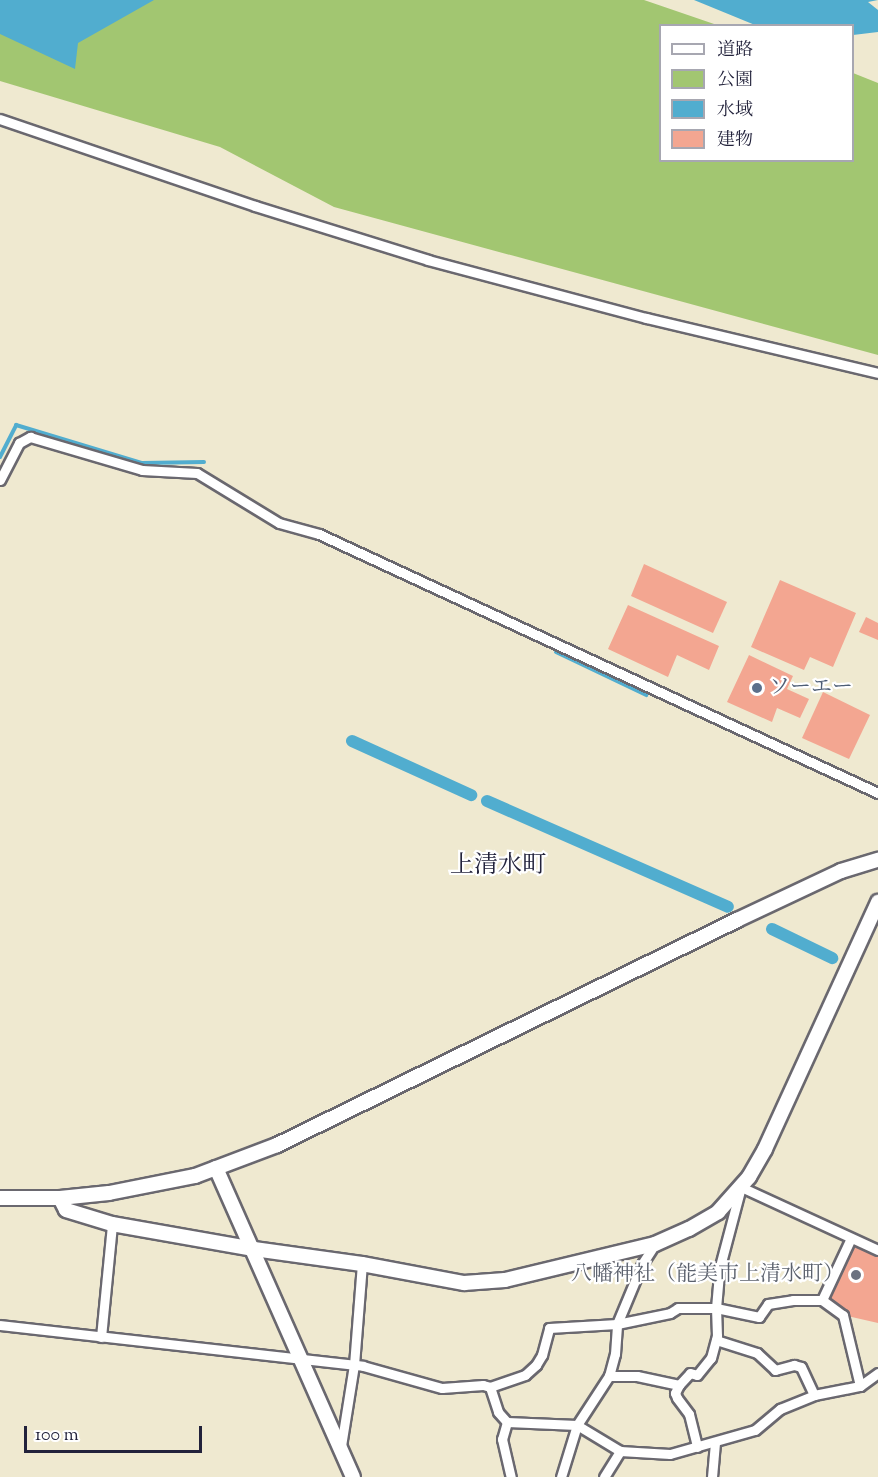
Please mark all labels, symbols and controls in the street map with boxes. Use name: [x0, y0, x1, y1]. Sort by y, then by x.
legend: [659, 24, 854, 162]
text: 道路: [717, 38, 753, 64]
text: 公園: [717, 68, 753, 94]
text: 水域: [717, 98, 753, 124]
text: 建物: [717, 128, 753, 154]
place label: ソーエー: [769, 675, 853, 701]
marker: ソーエー: [750, 681, 764, 695]
district label: 上清水町: [450, 853, 546, 881]
place label: 八幡神社（能美市上清水町）: [571, 1262, 844, 1288]
marker: 八幡神社（能美市上清水町）: [849, 1268, 863, 1282]
scale bar: [27, 1414, 206, 1452]
text: 100 m: [35, 1423, 79, 1449]

